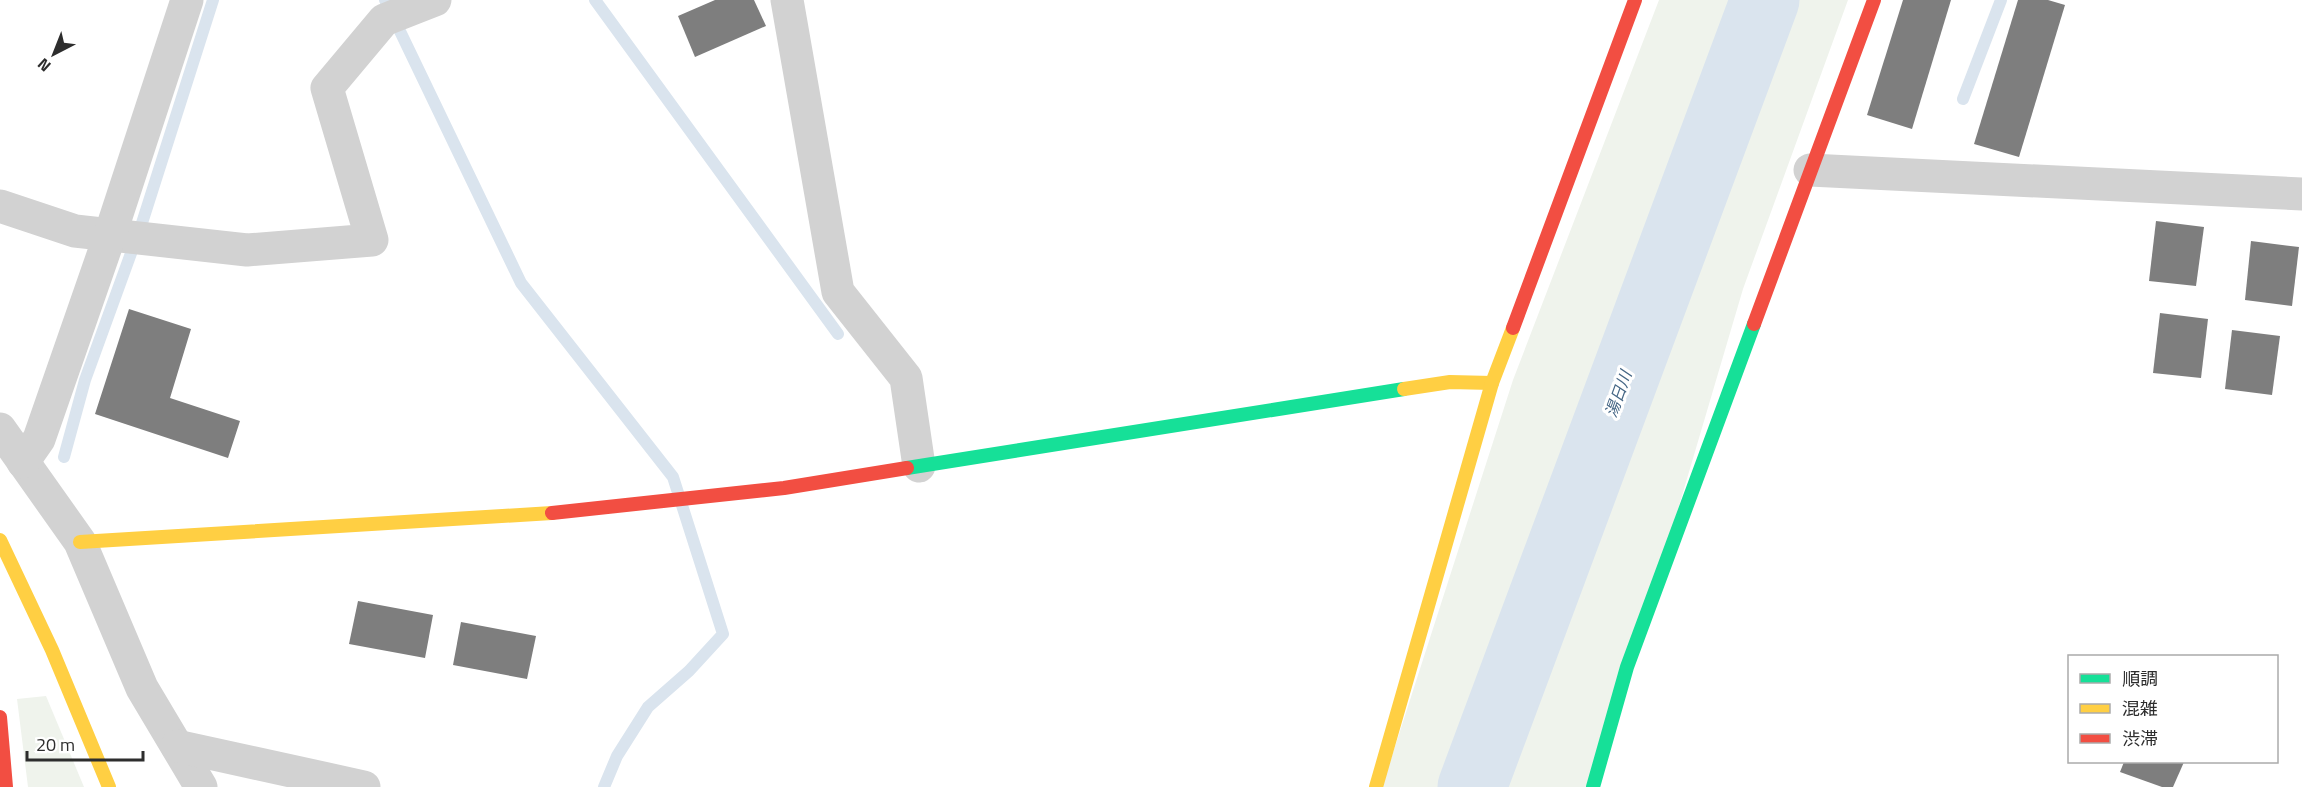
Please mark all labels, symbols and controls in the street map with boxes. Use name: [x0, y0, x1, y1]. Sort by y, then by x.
north arrow: [24, 24, 84, 84]
text: N: [32, 53, 56, 78]
water label: 湯日川: [1599, 365, 1638, 421]
legend: [2068, 655, 2278, 763]
text: 順調: [2122, 665, 2158, 692]
text: 混雑: [2122, 695, 2158, 722]
scale bar: [27, 724, 142, 762]
text: 渋滞: [2122, 725, 2158, 752]
text: 20 m: [36, 731, 75, 758]

